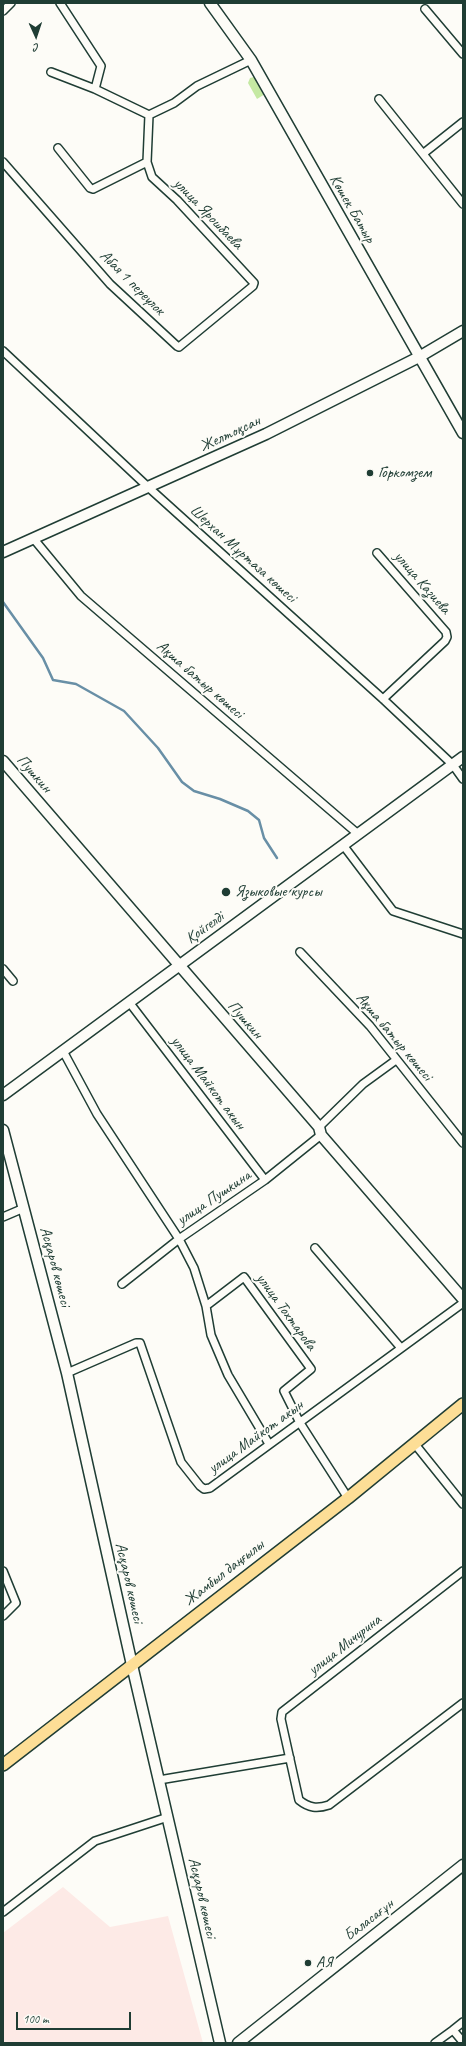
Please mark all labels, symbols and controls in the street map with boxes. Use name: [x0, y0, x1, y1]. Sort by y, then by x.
north arrow: [16, 16, 56, 56]
text: С: [34, 41, 40, 55]
street label: Көшек Батыр: [325, 171, 379, 247]
street label: улица Ярошбаева: [169, 174, 247, 254]
street label: Абая 1 переулок: [95, 246, 169, 320]
street label: Желтоқсан: [197, 412, 263, 456]
place label: Горкомзем: [378, 463, 431, 483]
marker: Горкомзем: [365, 468, 375, 478]
street label: Шерхан Мұртаза көшесі: [186, 501, 300, 607]
street label: улица Казиева: [389, 548, 455, 618]
street label: Ақша батыр көшесі: [152, 637, 248, 723]
street label: Пушкин: [12, 751, 56, 797]
place label: Языковые курсы: [235, 882, 322, 902]
marker: Языковые курсы: [220, 886, 232, 898]
street label: Қойгелді: [182, 908, 228, 948]
street label: Ақша батыр көшесі: [351, 989, 437, 1085]
street label: Пушкин: [223, 997, 267, 1043]
street label: улица Майкот акын: [166, 1032, 250, 1134]
street label: улица Пушкина: [173, 1166, 255, 1230]
street label: Асқаров көшесі: [35, 1225, 75, 1309]
street label: улица Тохтарова: [251, 1270, 321, 1354]
street label: улица Майкот акын: [205, 1396, 307, 1478]
street label: Жамбыл даңғылы: [180, 1536, 268, 1610]
street label: Асқаров көшесі: [110, 1541, 148, 1625]
street label: улица Мичурина: [305, 1611, 385, 1679]
street label: Асқаров көшесі: [183, 1856, 221, 1940]
street label: Баласағұн: [340, 1895, 398, 1945]
place label: АЯ: [316, 1953, 332, 1973]
marker: АЯ: [303, 1958, 313, 1968]
scale bar: [18, 2004, 133, 2030]
text: 100 m: [23, 2011, 49, 2027]

